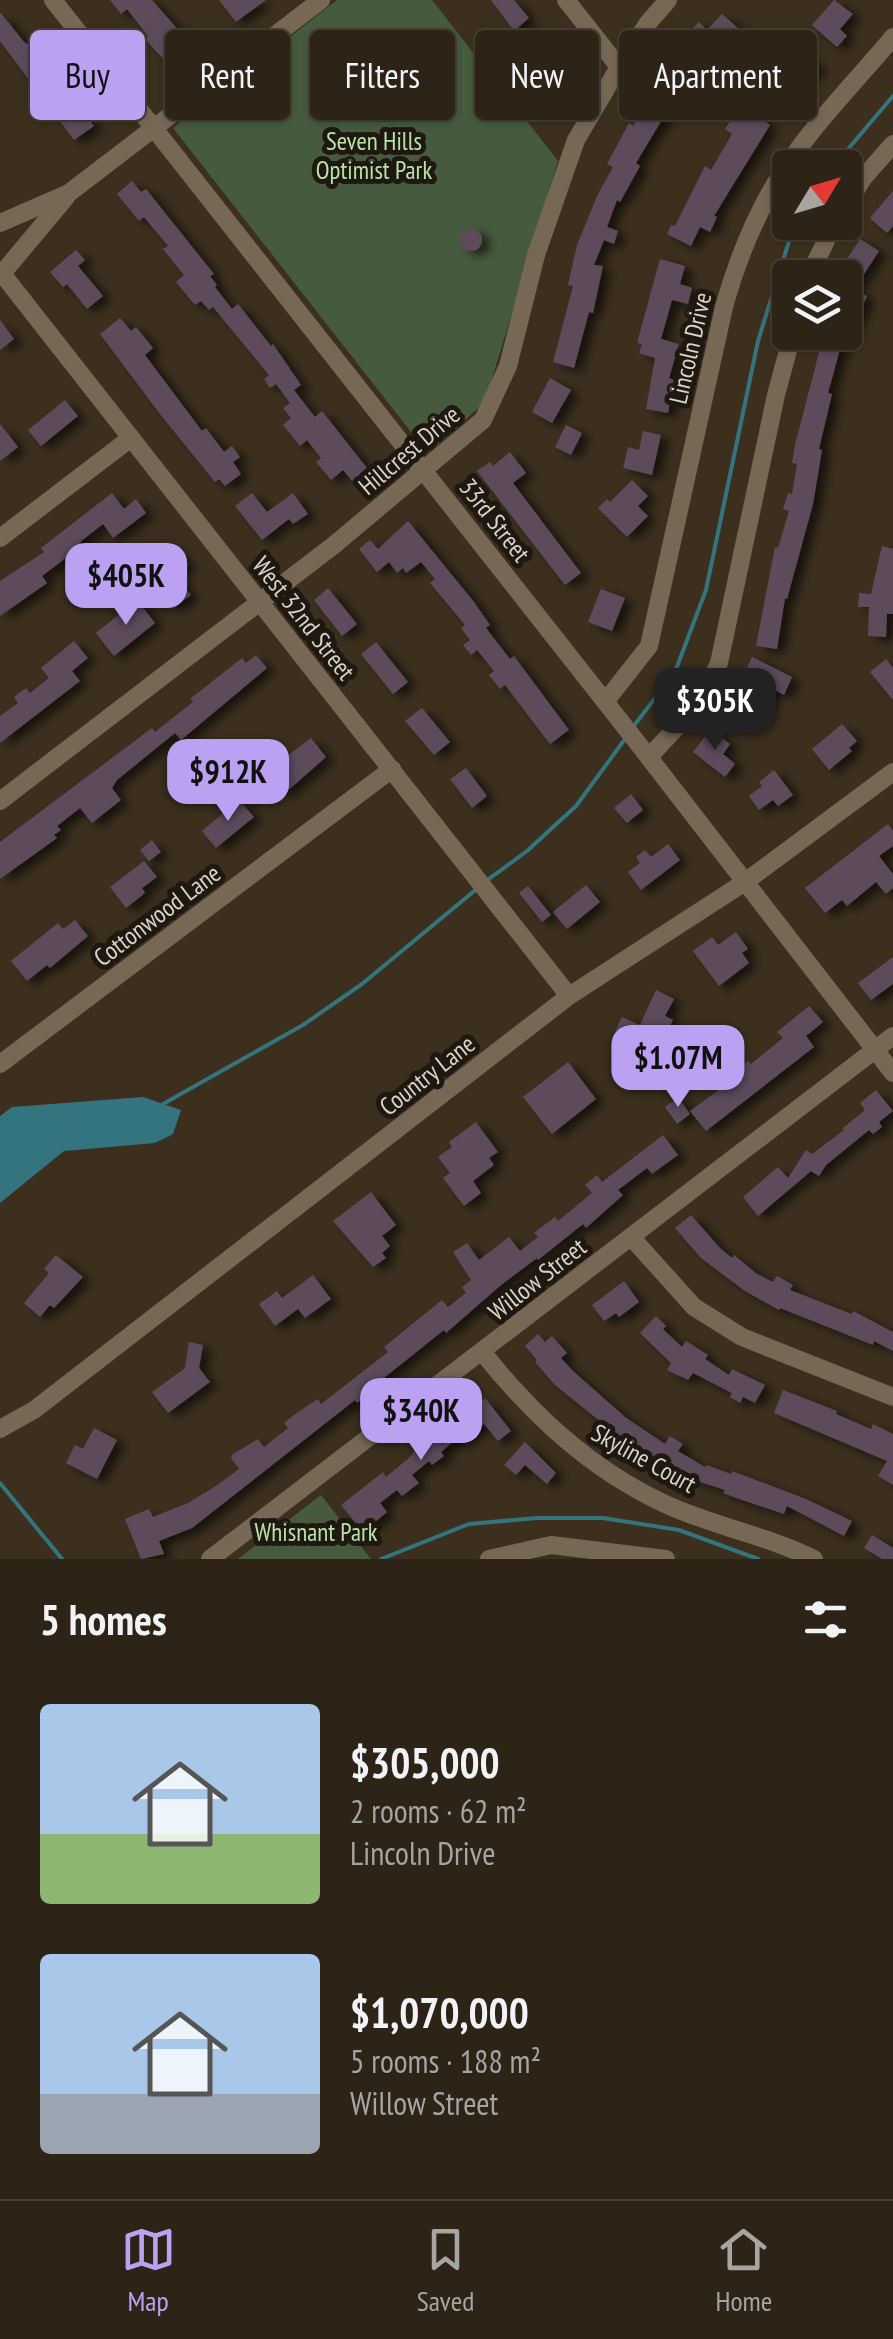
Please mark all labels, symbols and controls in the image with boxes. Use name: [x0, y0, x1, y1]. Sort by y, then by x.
chip: Buy: [30, 30, 145, 120]
chip: Rent: [165, 30, 290, 120]
chip: Filters: [310, 30, 455, 120]
chip: New: [475, 30, 599, 120]
chip: Apartment: [619, 30, 817, 120]
park label: Seven Hills Optimist Park: [316, 125, 432, 186]
north arrow: [772, 150, 862, 240]
map controls: [772, 150, 862, 350]
button: layers: [772, 260, 862, 350]
street label: Lincoln Drive: [662, 289, 718, 407]
street label: Hillcrest Drive: [352, 398, 466, 502]
street label: 33rd Street: [452, 472, 538, 568]
pin: $405K: [56, 543, 196, 628]
street label: West 32nd Street: [246, 550, 362, 686]
text: $405K: [87, 554, 165, 596]
pin: $305K: [645, 668, 785, 753]
text: $305K: [676, 679, 754, 721]
pin: $912K: [158, 739, 298, 824]
text: $912K: [189, 750, 267, 792]
street label: Cottonwood Lane: [87, 857, 227, 973]
pin: $1.07M: [597, 1025, 759, 1110]
street label: Country Lane: [373, 1028, 481, 1122]
text: $1.07M: [633, 1036, 723, 1078]
street label: Willow Street: [482, 1231, 593, 1327]
pin: $340K: [351, 1378, 491, 1463]
text: $340K: [382, 1389, 460, 1431]
street label: Skyline Court: [586, 1416, 702, 1500]
park label: Whisnant Park: [255, 1516, 378, 1548]
text: 5 homes: [40, 1592, 167, 1647]
icon: filters: [798, 1592, 853, 1647]
text: $305,000: [350, 1735, 500, 1790]
icon: home: [120, 1744, 240, 1864]
text: 2 rooms · 62 m²: [350, 1790, 527, 1832]
text: Lincoln Drive: [350, 1832, 495, 1874]
text: $1,070,000: [350, 1985, 529, 2040]
icon: home: [120, 1994, 240, 2114]
text: 5 rooms · 188 m²: [350, 2040, 541, 2082]
text: Willow Street: [350, 2082, 498, 2124]
tab: Map: [121, 2222, 176, 2319]
tab: Saved: [417, 2222, 474, 2319]
tab: Home: [716, 2222, 772, 2319]

